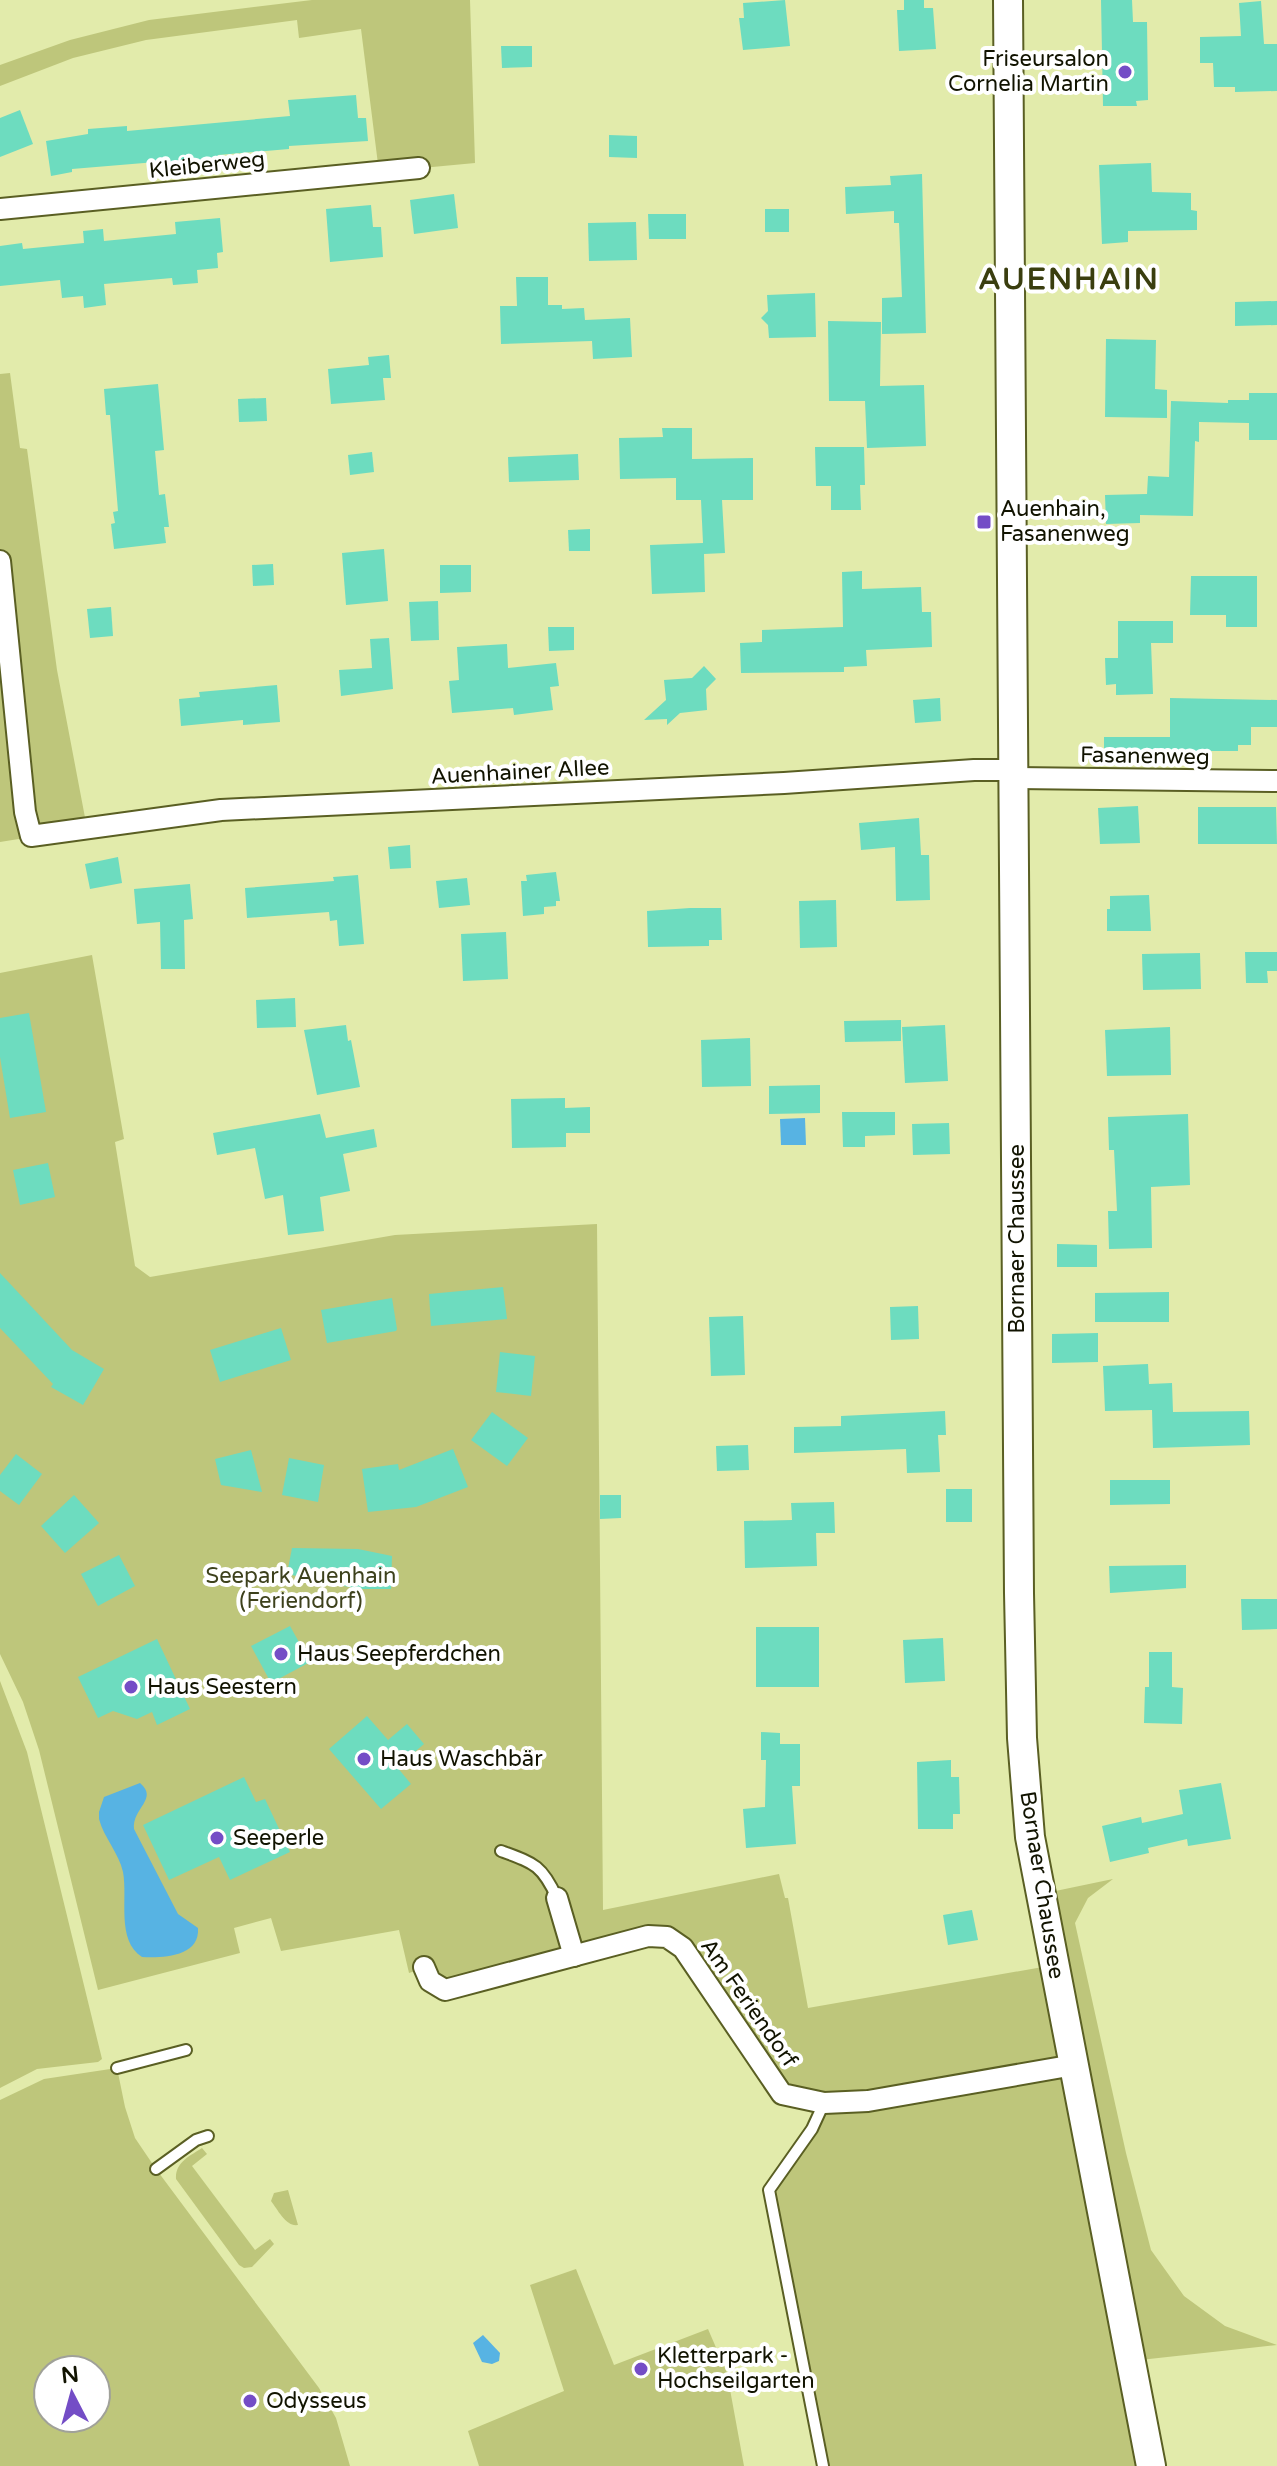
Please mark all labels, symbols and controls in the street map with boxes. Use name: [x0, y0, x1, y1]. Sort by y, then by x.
place label: Friseursalon Cornelia Martin: [948, 46, 1109, 97]
marker: Friseursalon Cornelia Martin: [1116, 63, 1134, 81]
street label: Kleiberweg: [148, 146, 266, 184]
district label: AUENHAIN: [978, 261, 1160, 298]
place label: Auenhain, Fasanenweg: [1000, 496, 1130, 547]
marker: Auenhain, Fasanenweg: [975, 513, 993, 531]
street label: Fasanenweg: [1080, 742, 1210, 770]
street label: Auenhainer Allee: [430, 754, 610, 790]
street label: Bornaer Chaussee: [1004, 1144, 1030, 1334]
park label: Seepark Auenhain (Feriendorf): [206, 1563, 396, 1614]
place label: Haus Seepferdchen: [297, 1641, 501, 1667]
marker: Haus Seepferdchen: [272, 1645, 290, 1663]
place label: Haus Seestern: [147, 1674, 297, 1700]
marker: Haus Seestern: [122, 1678, 140, 1696]
place label: Haus Waschbär: [380, 1746, 543, 1772]
marker: Haus Waschbär: [355, 1750, 373, 1768]
street label: Bornaer Chaussee: [1014, 1789, 1070, 1981]
place label: Seeperle: [233, 1825, 324, 1851]
marker: Seeperle: [208, 1829, 226, 1847]
street label: Am Feriendorf: [695, 1934, 803, 2073]
place label: Kletterpark - Hochseilgarten: [657, 2343, 815, 2394]
north arrow: [32, 2354, 112, 2434]
marker: Kletterpark - Hochseilgarten: [632, 2360, 650, 2378]
text: N: [60, 2361, 80, 2389]
place label: Odysseus: [266, 2388, 367, 2414]
marker: Odysseus: [241, 2392, 259, 2410]

